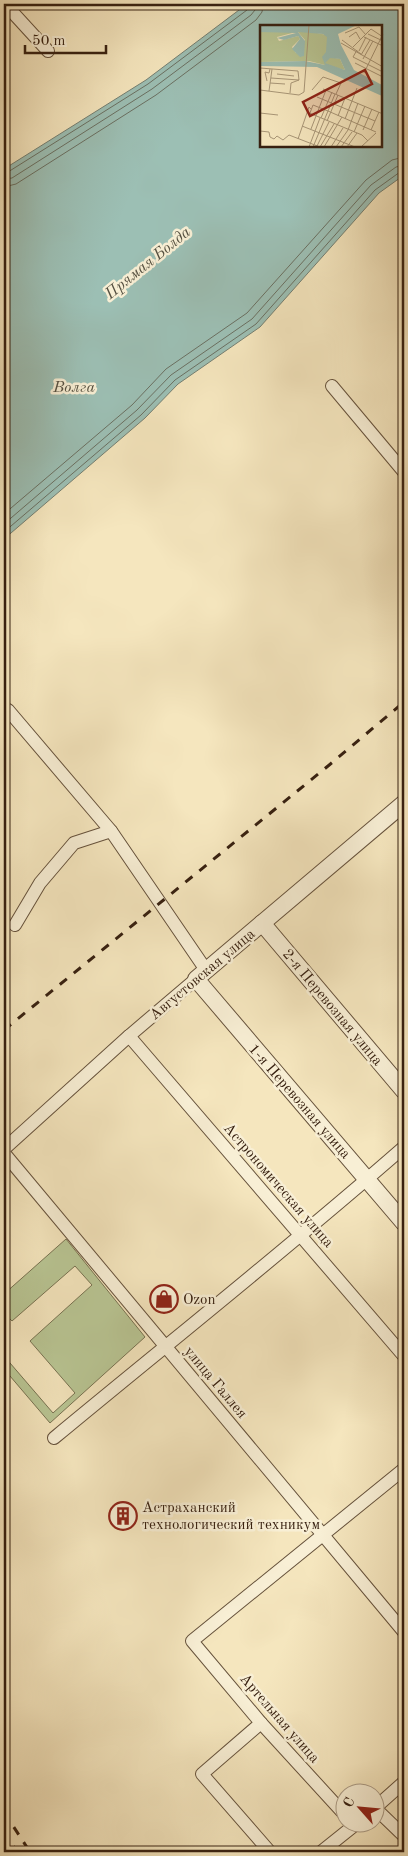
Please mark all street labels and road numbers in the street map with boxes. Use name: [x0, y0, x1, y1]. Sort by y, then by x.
street label: Августовская улица: [147, 926, 259, 1023]
street label: 2-я Перевозная улица: [279, 947, 385, 1069]
street label: 1-я Перевозная улица: [245, 1042, 353, 1163]
street label: Астрономическая улица: [220, 1121, 336, 1251]
street label: улица Галлея: [181, 1344, 249, 1422]
street label: Артельная улица: [236, 1671, 322, 1767]

